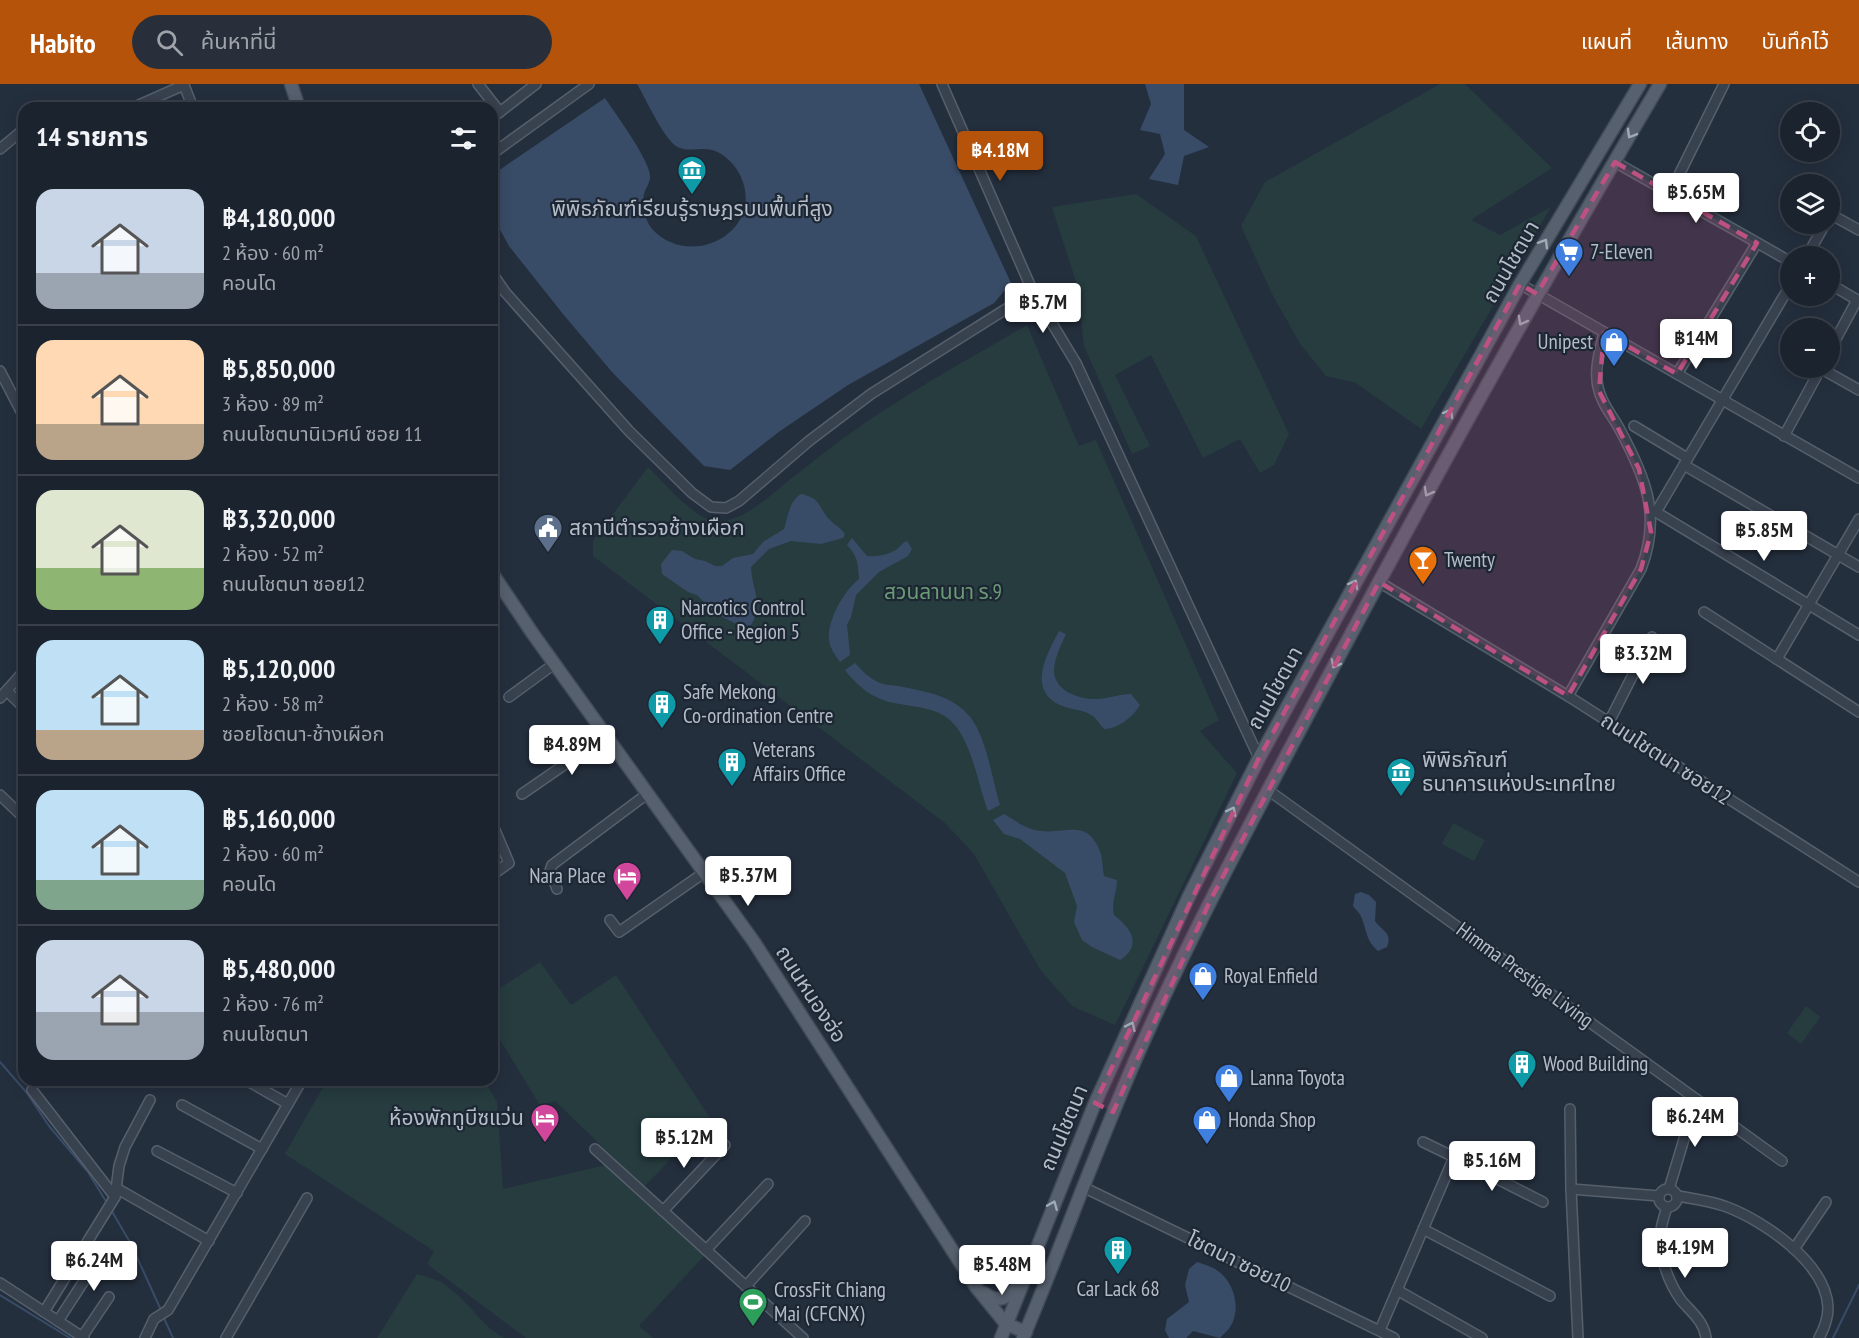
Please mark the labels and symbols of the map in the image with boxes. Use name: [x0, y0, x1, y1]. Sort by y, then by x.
one-way arrow: [1626, 128, 1638, 139]
pin: ฿4.18M: [951, 131, 1049, 182]
museum icon: พิพิธภัณฑ์เรียนรู้ราษฎรบนพื้นที่สูง: [676, 154, 708, 196]
pin: ฿5.65M: [1647, 173, 1745, 224]
place label: พิพิธภัณฑ์เรียนรู้ราษฎรบนพื้นที่สูง: [551, 194, 833, 222]
street label: ถนนโชตนา: [1476, 216, 1545, 308]
supermarket icon: 7-Eleven: [1553, 236, 1585, 278]
place label: 7-Eleven: [1590, 238, 1653, 265]
one-way arrow: [1537, 239, 1549, 249]
pin: ฿5.7M: [1001, 283, 1085, 334]
one-way arrow: [1518, 315, 1530, 326]
pin: ฿14M: [1660, 319, 1732, 370]
shop icon: Unipest: [1598, 326, 1630, 368]
place label: Unipest: [1538, 328, 1593, 355]
one-way arrow: [1442, 409, 1453, 419]
one-way arrow: [1424, 486, 1435, 496]
pin: ฿5.85M: [1715, 511, 1813, 562]
public building icon: สถานีตำรวจช้างเผือก: [532, 512, 564, 554]
place label: สถานีตำรวจช้างเผือก: [569, 514, 745, 541]
bar icon: Twenty: [1407, 544, 1439, 586]
place label: Twenty: [1444, 546, 1495, 573]
park label: สวนลานนา ร.9: [884, 578, 1002, 605]
one-way arrow: [1347, 580, 1359, 590]
place label: Narcotics Control Office - Region 5: [681, 594, 805, 645]
building icon: Narcotics Control Office - Region 5: [644, 604, 676, 646]
pin: ฿3.32M: [1594, 634, 1692, 685]
street label: ถนนโชตนา: [1241, 641, 1308, 734]
one-way arrow: [1331, 657, 1342, 668]
place label: Safe Mekong Co-ordination Centre: [683, 678, 834, 729]
building icon: Safe Mekong Co-ordination Centre: [646, 688, 678, 730]
street label: ถนนโชตนา ซอย12: [1596, 706, 1737, 811]
pin: ฿4.89M: [523, 725, 621, 776]
place label: Veterans Affairs Office: [752, 736, 846, 787]
building icon: Veterans Affairs Office: [716, 746, 748, 788]
place label: พิพิธภัณฑ์ ธนาคารแห่งประเทศไทย: [1422, 746, 1616, 797]
museum icon: พิพิธภัณฑ์ ธนาคารแห่งประเทศไทย: [1385, 756, 1417, 798]
one-way arrow: [1225, 807, 1236, 817]
pin: ฿5.37M: [699, 856, 797, 907]
hotel icon: Nara Place: [611, 860, 643, 902]
place label: Nara Place: [529, 862, 606, 889]
street label: Himma Prestige Living: [1451, 916, 1599, 1033]
street label: ถนนหนองฮ่อ: [770, 940, 853, 1048]
shop icon: Royal Enfield: [1187, 960, 1219, 1002]
place label: Royal Enfield: [1224, 962, 1318, 989]
one-way arrow: [1123, 1021, 1135, 1032]
building icon: Wood Building: [1506, 1048, 1538, 1090]
place label: Wood Building: [1543, 1050, 1648, 1077]
shop icon: Lanna Toyota: [1213, 1062, 1245, 1104]
place label: Lanna Toyota: [1250, 1064, 1345, 1091]
street label: ถนนโชตนา: [1033, 1081, 1094, 1175]
pin: ฿6.24M: [1646, 1097, 1744, 1148]
hotel icon: ห้องพักทูบีซแว่น: [529, 1102, 561, 1144]
place label: ห้องพักทูบีซแว่น: [389, 1104, 524, 1131]
shop icon: Honda Shop: [1191, 1104, 1223, 1146]
place label: Honda Shop: [1228, 1106, 1316, 1133]
pin: ฿5.12M: [635, 1118, 733, 1169]
pin: ฿5.16M: [1443, 1141, 1541, 1192]
one-way arrow: [1046, 1200, 1058, 1211]
street label: โชตนา ซอย10: [1183, 1225, 1296, 1298]
pin: ฿4.19M: [1636, 1228, 1734, 1279]
building icon: Car Lack 68: [1102, 1234, 1134, 1276]
pin: ฿6.24M: [45, 1241, 143, 1292]
pin: ฿5.48M: [953, 1245, 1051, 1296]
place label: Car Lack 68: [1076, 1275, 1160, 1302]
place label: CrossFit Chiang Mai (CFCNX): [774, 1276, 886, 1327]
sports icon: CrossFit Chiang Mai (CFCNX): [737, 1286, 769, 1328]

